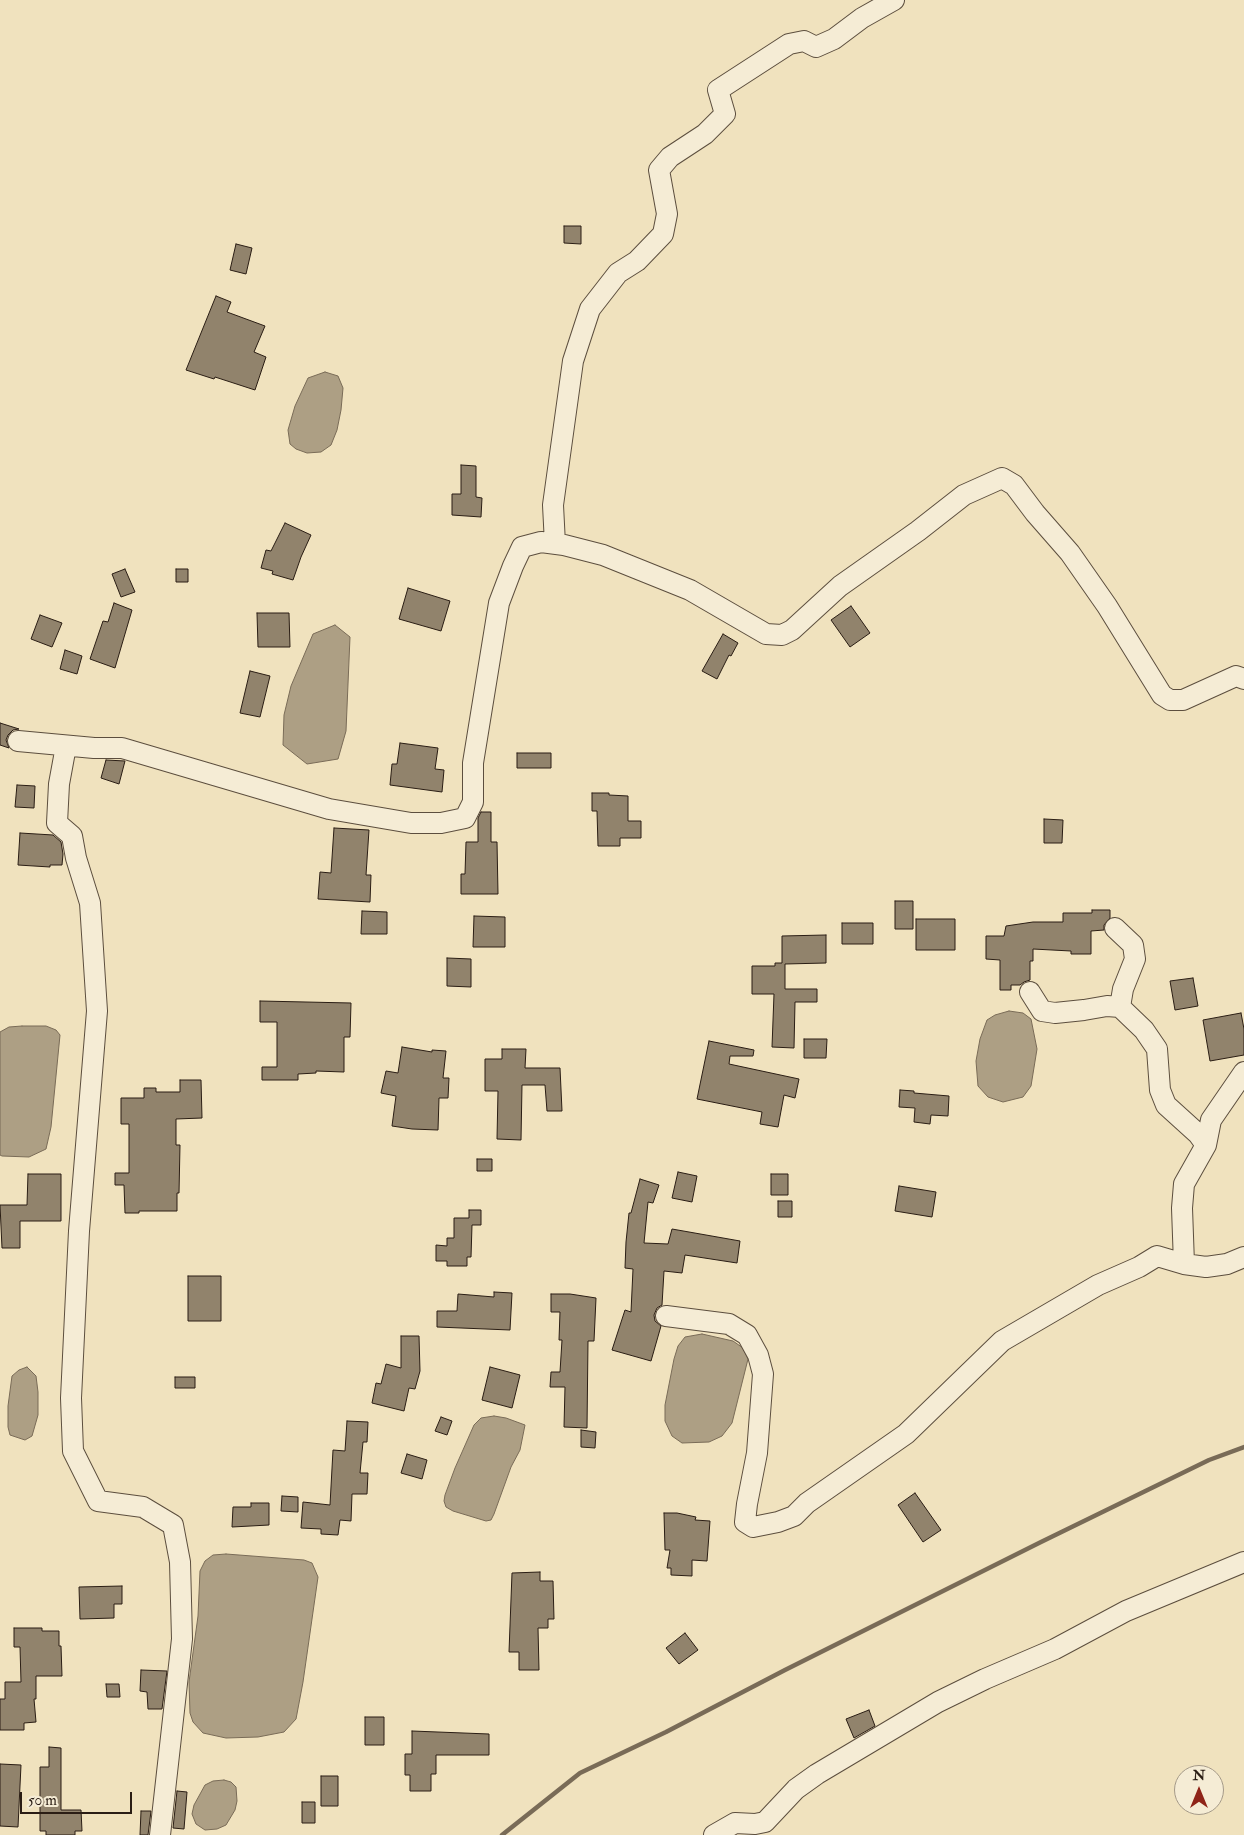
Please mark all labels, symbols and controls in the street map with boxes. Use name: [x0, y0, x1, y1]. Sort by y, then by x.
north arrow: [1174, 1765, 1224, 1815]
text: N: [1193, 1767, 1205, 1784]
scale bar: [22, 1782, 135, 1814]
text: 50 m: [28, 1791, 57, 1810]

